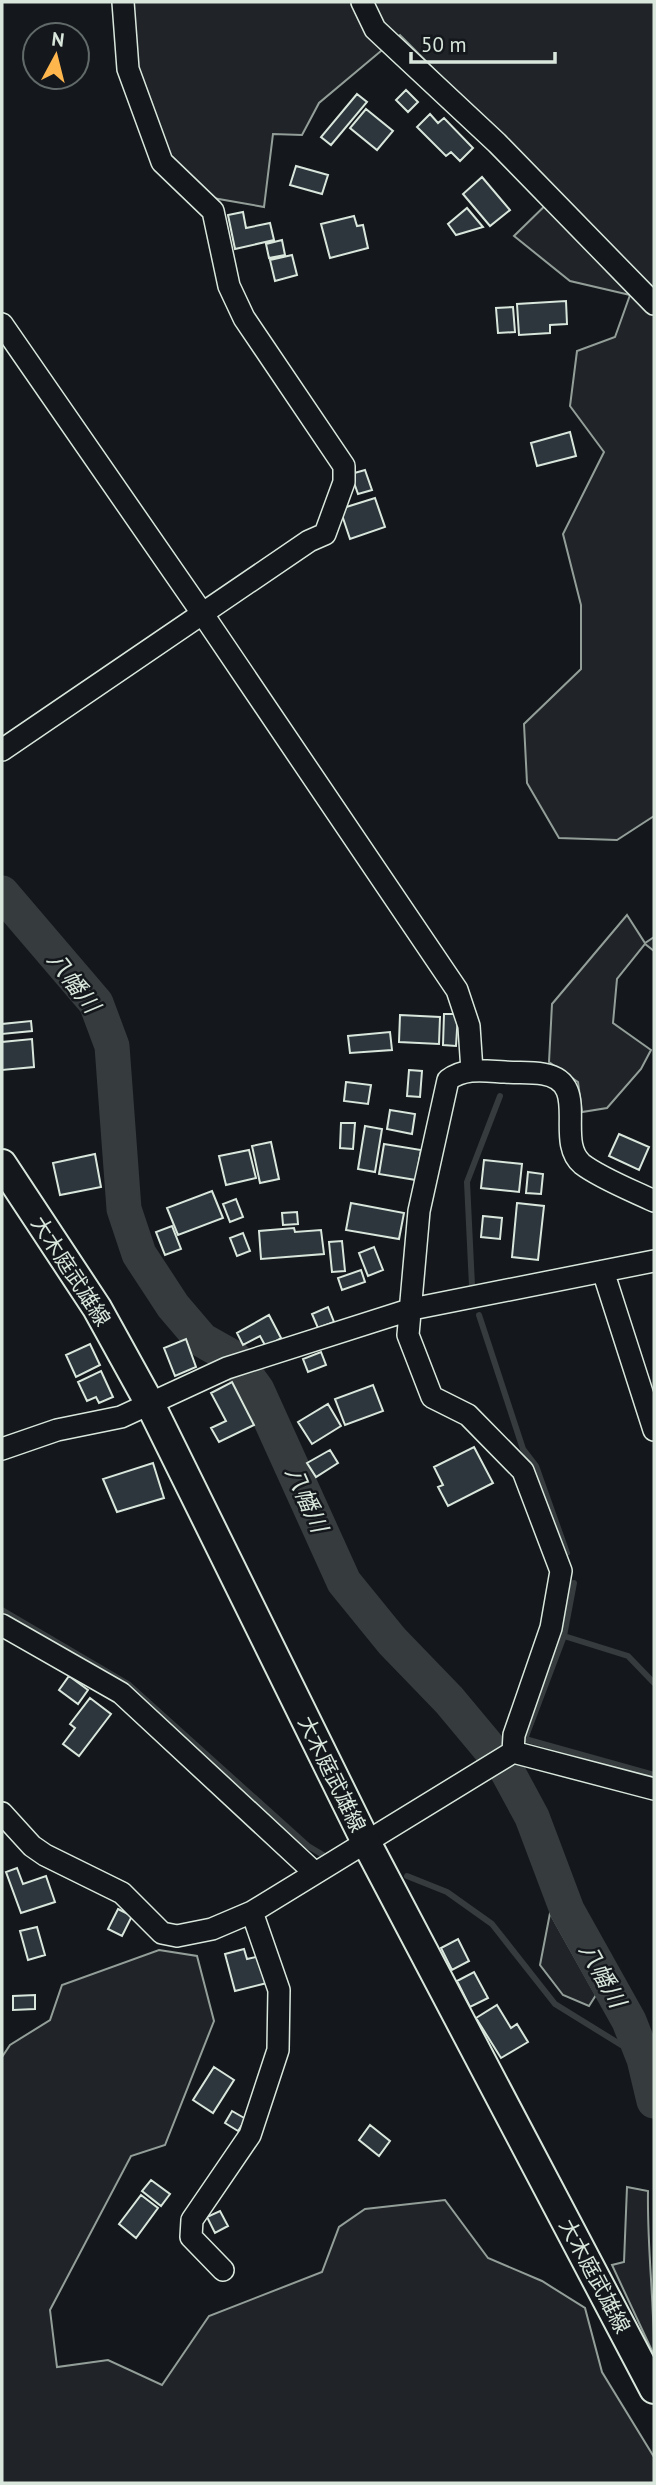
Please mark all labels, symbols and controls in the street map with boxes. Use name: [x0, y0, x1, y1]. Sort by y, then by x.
north arrow: [21, 21, 91, 91]
scale bar: [411, 21, 554, 65]
text: N: [50, 26, 66, 52]
text: 50 m: [421, 31, 467, 58]
water label: 八幡川: [42, 946, 108, 1021]
street label: 大木庭武雄線: [25, 1211, 117, 1331]
water label: 八幡川: [280, 1462, 335, 1539]
street label: 大木庭武雄線: [292, 1711, 372, 1837]
water label: 八幡川: [574, 1938, 634, 2015]
street label: 大木庭武雄線: [554, 2214, 636, 2338]

